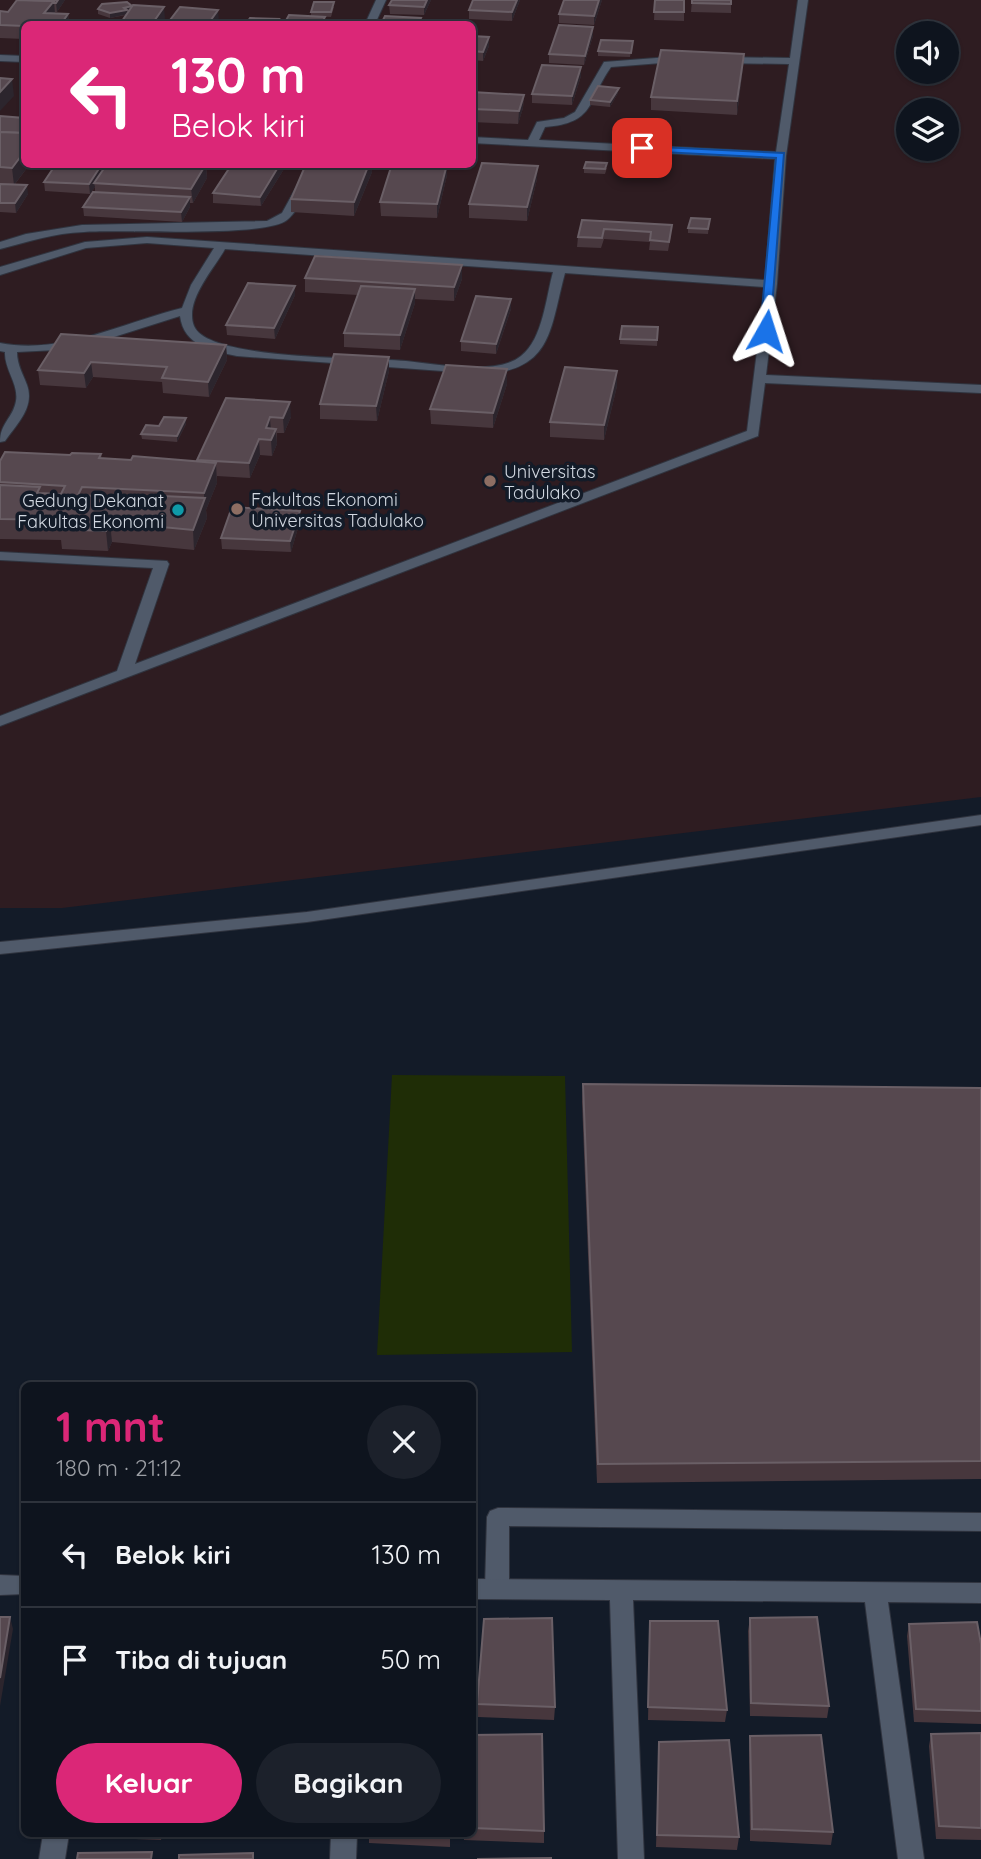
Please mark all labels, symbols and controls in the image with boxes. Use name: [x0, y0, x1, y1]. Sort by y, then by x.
map controls: [896, 21, 959, 161]
button: sound: [896, 21, 959, 84]
text: 130 m: [171, 44, 305, 105]
icon: left: [56, 49, 147, 140]
button: layers: [896, 98, 959, 161]
text: Belok kiri: [171, 105, 305, 145]
pin: [612, 118, 672, 178]
icon: arrive: [623, 129, 661, 167]
position arrow: [729, 294, 803, 368]
place label: Universitas Tadulako: [504, 460, 595, 504]
marker: Universitas Tadulako: [482, 473, 498, 489]
place label: Fakultas Ekonomi Universitas Tadulako: [251, 488, 424, 532]
place label: Gedung Dekanat Fakultas Ekonomi: [17, 489, 164, 533]
marker: Fakultas Ekonomi Universitas Tadulako: [229, 501, 245, 517]
marker: Gedung Dekanat Fakultas Ekonomi: [170, 502, 186, 518]
text: 1 mnt: [56, 1400, 165, 1453]
button: close: [367, 1405, 441, 1479]
text: 180 m · 21:12: [56, 1453, 182, 1482]
icon: left: [56, 1536, 94, 1574]
text: Belok kiri: [115, 1538, 231, 1571]
text: 130 m: [371, 1538, 441, 1571]
icon: arrive: [56, 1641, 94, 1679]
text: Tiba di tujuan: [115, 1643, 287, 1676]
text: 50 m: [381, 1643, 441, 1676]
button: Keluar: [56, 1743, 242, 1823]
button: Bagikan: [256, 1743, 441, 1823]

